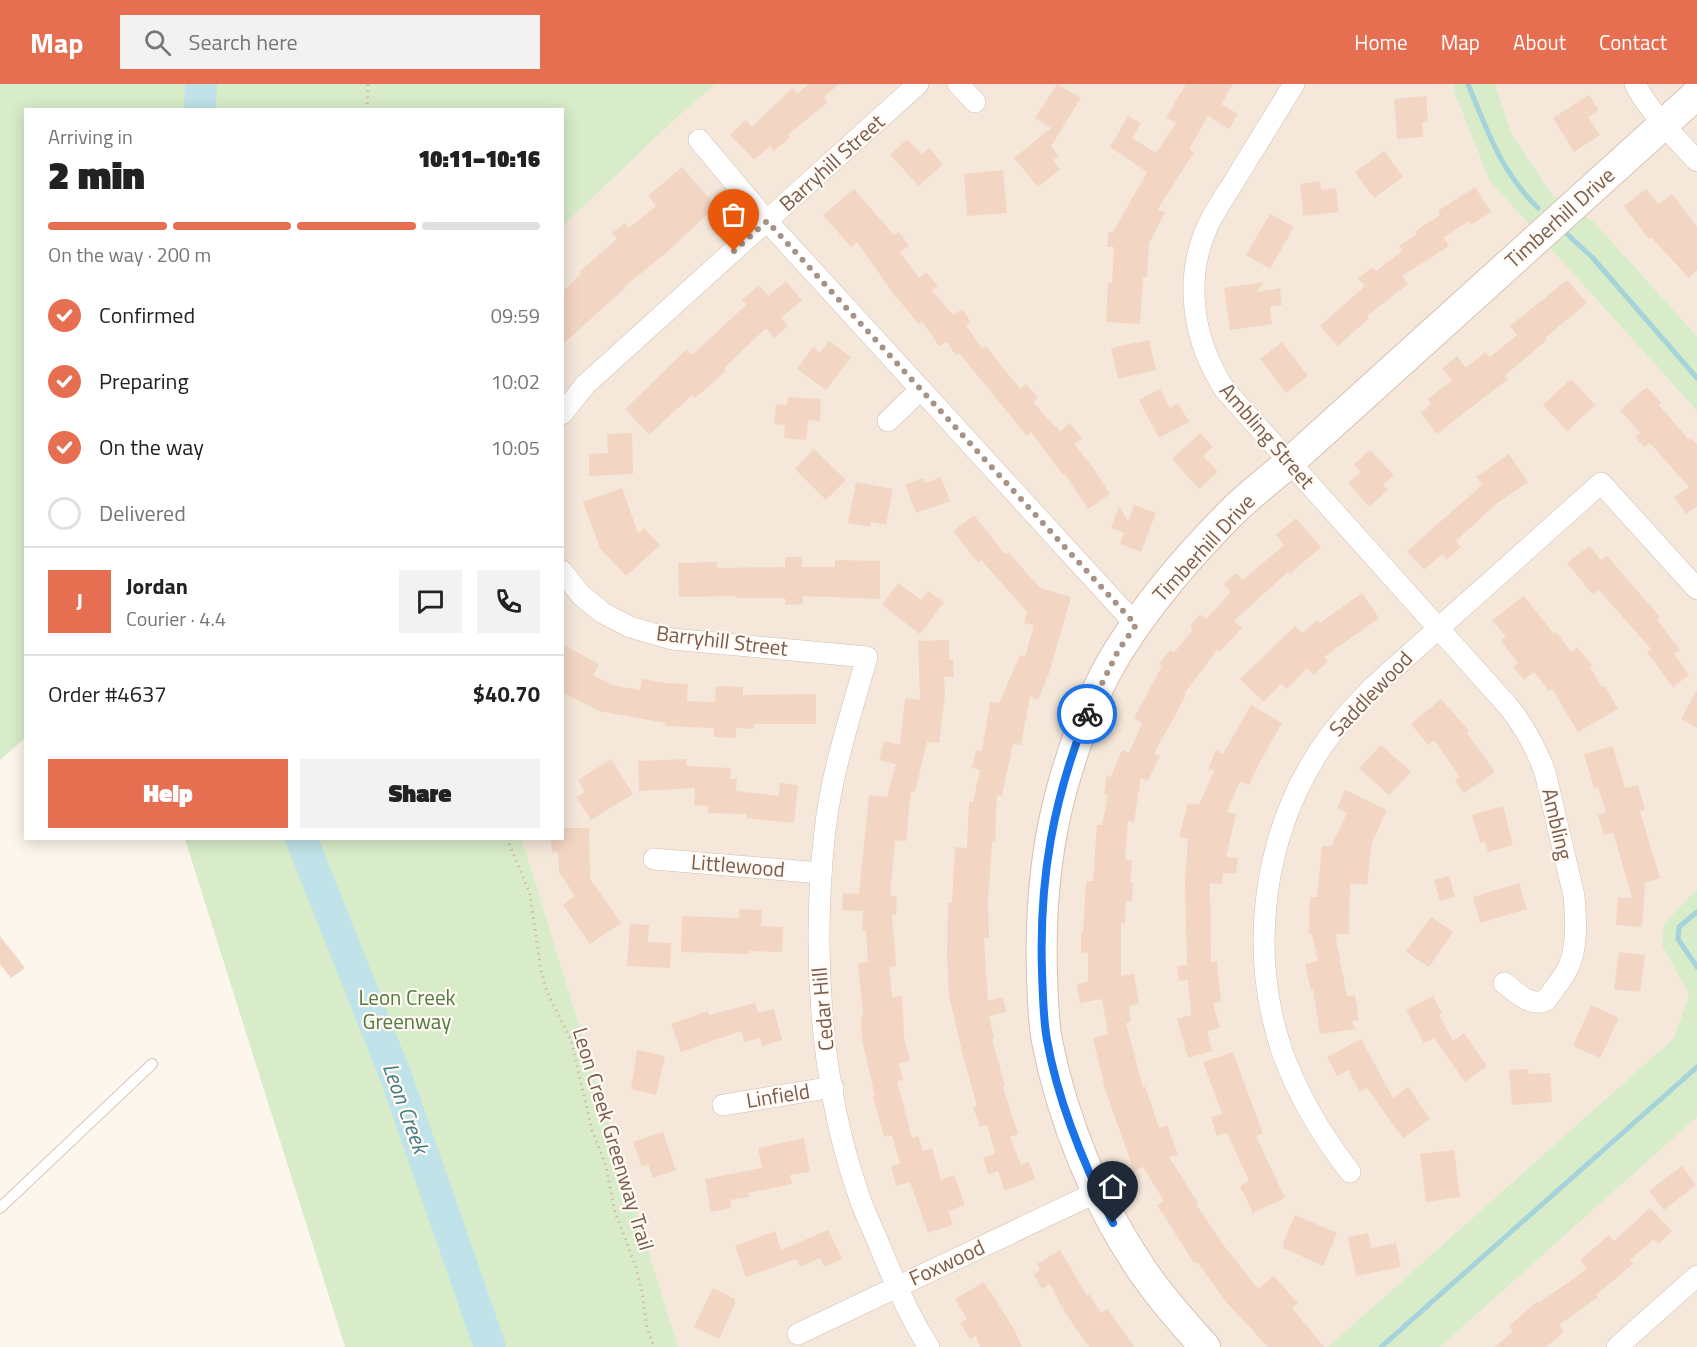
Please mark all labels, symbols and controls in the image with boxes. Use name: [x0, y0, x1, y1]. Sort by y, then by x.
search box: [120, 15, 540, 69]
text: Map: [30, 21, 84, 64]
text: Search here: [189, 25, 298, 59]
icon: search: [141, 26, 174, 59]
text: Home: [1354, 26, 1408, 58]
text: Map: [1441, 26, 1480, 58]
text: About: [1513, 26, 1566, 58]
text: Contact: [1599, 26, 1667, 58]
street label: Barryhill Street: [771, 106, 892, 218]
text: Arriving in: [48, 121, 133, 152]
text: 10:11–10:16: [418, 142, 540, 176]
text: 2 min: [48, 145, 145, 204]
street label: Timberhill Drive: [1497, 159, 1621, 275]
pin: [708, 189, 759, 251]
icon: bag: [717, 198, 750, 231]
text: On the way · 200 m: [48, 239, 211, 270]
text: Confirmed: [99, 298, 195, 332]
icon: check: [48, 299, 81, 332]
text: 09:59: [491, 300, 540, 331]
text: Preparing: [99, 364, 189, 398]
icon: check: [48, 365, 81, 398]
text: 10:02: [491, 366, 540, 397]
street label: Ambling Street: [1213, 375, 1323, 496]
text: On the way: [99, 430, 204, 464]
icon: check: [48, 431, 81, 464]
text: 10:05: [491, 432, 540, 463]
street label: Timberhill Drive: [1144, 486, 1262, 609]
text: Delivered: [99, 496, 186, 530]
text: Jordan: [126, 569, 188, 603]
button: chat: [399, 570, 462, 633]
button: phone: [477, 570, 540, 633]
text: J: [76, 584, 83, 618]
text: Courier · 4.4: [126, 603, 226, 634]
street label: Barryhill Street: [654, 616, 790, 664]
street label: Saddlewood: [1321, 643, 1420, 744]
text: Order #4637: [48, 677, 167, 711]
text: $40.70: [473, 677, 540, 711]
courier: [1057, 684, 1117, 744]
icon: bike: [1071, 698, 1104, 731]
button: Help: [48, 759, 288, 828]
button: Share: [300, 759, 540, 828]
street label: Ambling: [1534, 785, 1582, 863]
street label: Littlewood: [690, 845, 786, 885]
street label: Cedar Hill: [802, 966, 842, 1052]
park label: Leon Creek Greenway: [358, 981, 456, 1037]
street label: Leon Creek Greenway Trail: [565, 1023, 663, 1254]
water label: Leon Creek: [374, 1058, 439, 1160]
street label: Linfield: [744, 1074, 812, 1116]
pin: [1087, 1161, 1138, 1223]
icon: home: [1096, 1170, 1129, 1203]
street label: Foxwood: [903, 1231, 990, 1294]

